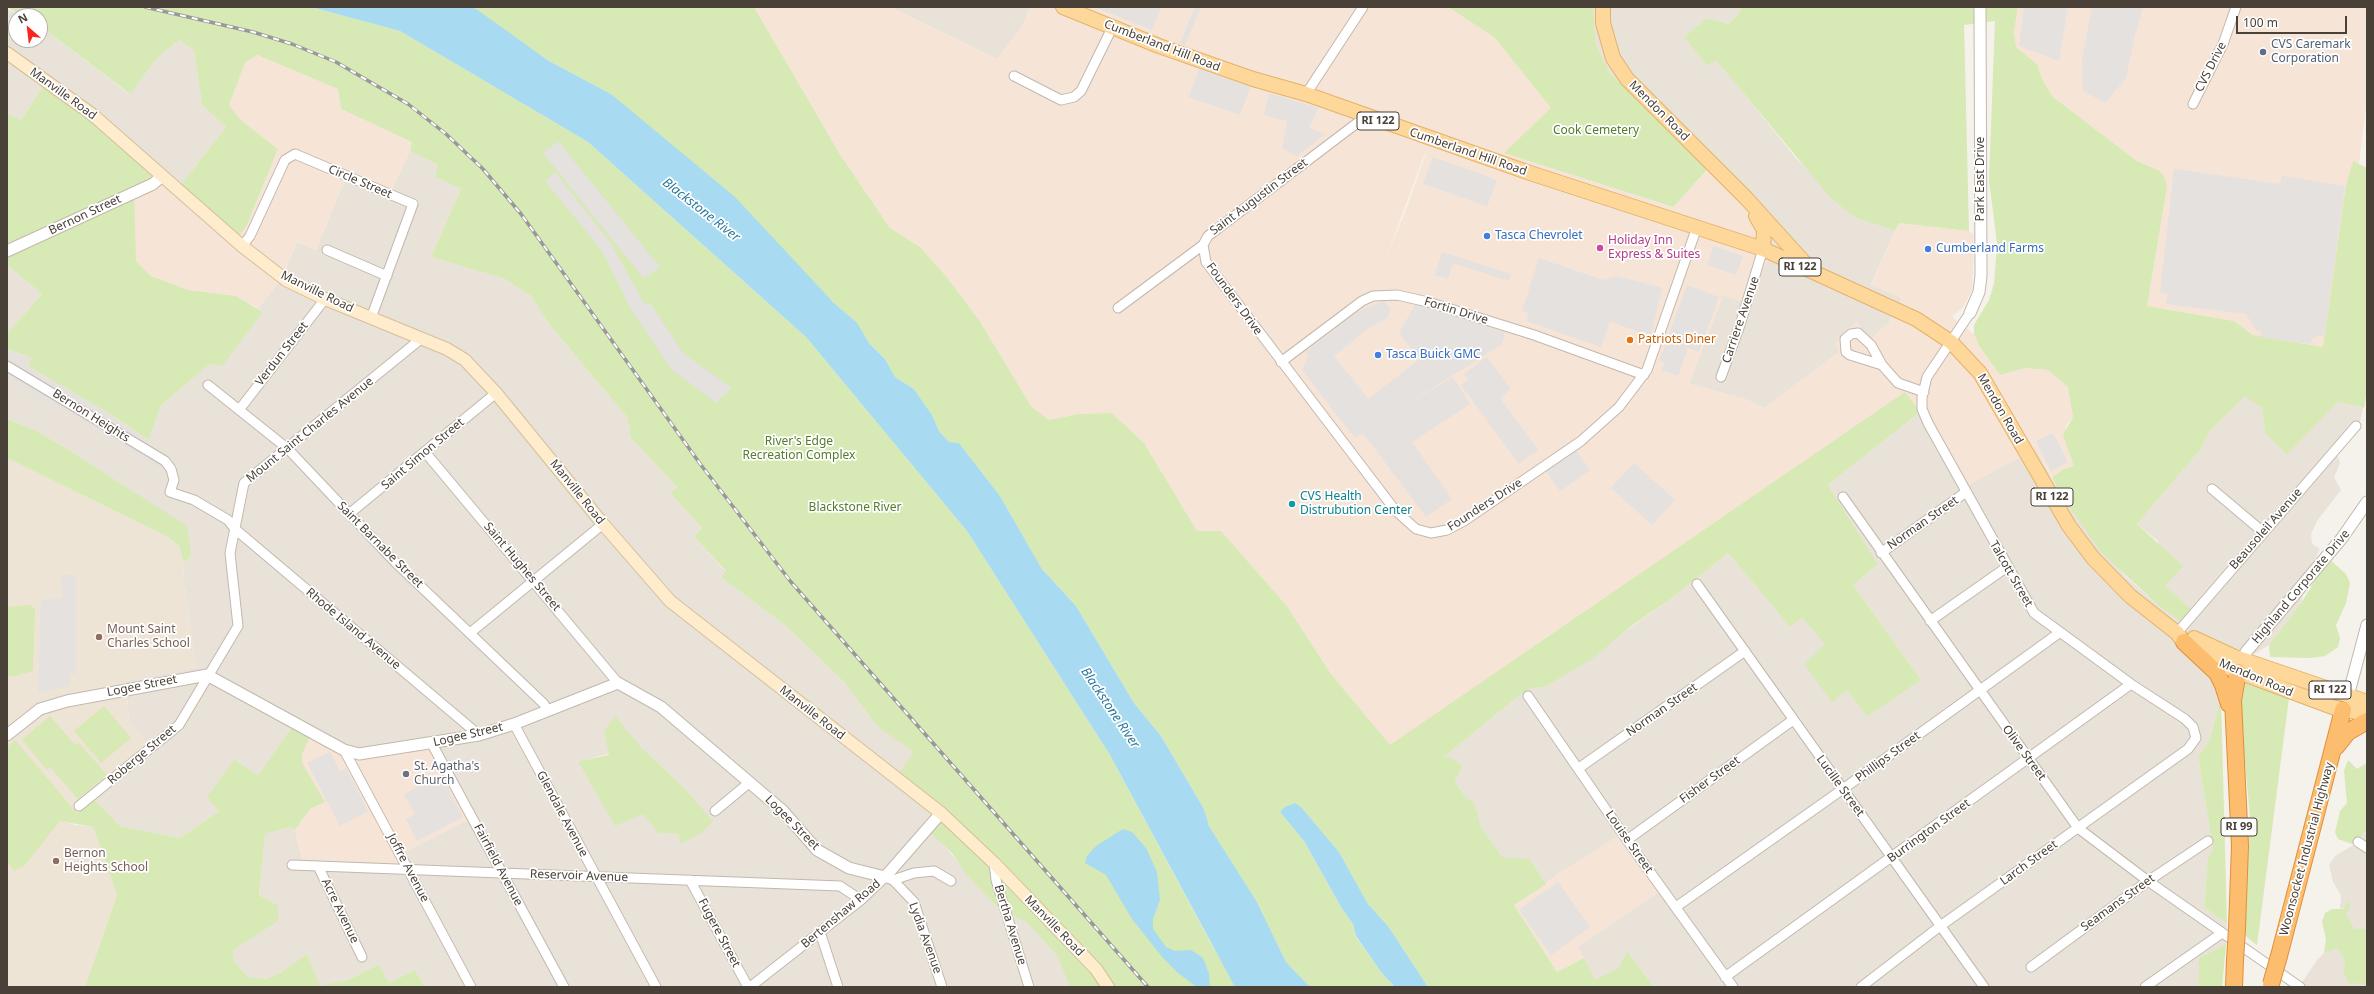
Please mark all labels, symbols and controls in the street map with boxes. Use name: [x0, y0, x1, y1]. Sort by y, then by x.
north arrow: [8, 8, 48, 48]
scale bar: [2238, 8, 2349, 34]
text: N: [15, 9, 30, 27]
text: 100 m: [2243, 14, 2278, 31]
street label: Cumberland Hill Road: [1102, 17, 1222, 75]
place label: CVS Caremark Corporation: [2271, 38, 2351, 66]
street label: CVS Drive: [2192, 40, 2230, 94]
marker: CVS Caremark Corporation: [2258, 47, 2268, 57]
street label: Manville Road: [27, 65, 99, 123]
street label: Mendon Road: [1626, 78, 1692, 144]
road number: RI 122: [1357, 112, 1399, 130]
park label: Cook Cemetery: [1553, 124, 1639, 138]
street label: Cumberland Hill Road: [1407, 125, 1529, 179]
street label: Park East Drive: [1974, 137, 1988, 221]
street label: Saint Augustin Street: [1207, 156, 1311, 238]
street label: Circle Street: [326, 162, 394, 202]
water label: Blackstone River: [659, 175, 743, 245]
street label: Bernon Street: [47, 192, 123, 238]
place label: Tasca Chevrolet: [1495, 229, 1583, 243]
marker: Tasca Chevrolet: [1482, 231, 1492, 241]
place label: Holiday Inn Express & Suites: [1608, 234, 1700, 262]
place label: Cumberland Farms: [1936, 242, 2044, 256]
marker: Holiday Inn Express & Suites: [1595, 243, 1605, 253]
marker: Cumberland Farms: [1923, 244, 1933, 254]
road number: RI 122: [1779, 258, 1821, 276]
street label: Founders Drive: [1203, 260, 1265, 338]
street label: Manville Road: [278, 268, 356, 316]
street label: Carriere Avenue: [1719, 275, 1763, 365]
street label: Fortin Drive: [1422, 294, 1490, 328]
street label: Verdun Street: [253, 319, 311, 389]
place label: Patriots Diner: [1638, 333, 1716, 347]
marker: Patriots Diner: [1625, 335, 1635, 345]
place label: Tasca Buick GMC: [1386, 348, 1481, 362]
marker: Tasca Buick GMC: [1373, 350, 1383, 360]
street label: Mendon Road: [1974, 371, 2026, 447]
street label: Mount Saint Charles Avenue: [244, 374, 376, 486]
street label: Bernon Heights: [50, 386, 132, 446]
street label: Saint Simon Street: [379, 415, 467, 493]
park label: River's Edge Recreation Complex: [743, 435, 855, 463]
street label: Manville Road: [547, 457, 607, 527]
street label: Founders Drive: [1445, 476, 1525, 534]
street label: Beausoleil Avenue: [2227, 485, 2305, 573]
road number: RI 122: [2031, 488, 2073, 506]
place label: CVS Health Distrubution Center: [1300, 490, 1412, 518]
street label: Norman Street: [1885, 493, 1961, 553]
street label: Saint Barnabe Street: [334, 499, 426, 591]
marker: CVS Health Distrubution Center: [1287, 499, 1297, 509]
park label: Blackstone River: [809, 501, 901, 515]
street label: Saint Hughes Street: [481, 520, 563, 614]
street label: Highland Corporate Drive: [2249, 527, 2353, 647]
street label: Talcott Street: [1986, 538, 2036, 610]
street label: Rhode Island Avenue: [303, 585, 403, 673]
place label: Mount Saint Charles School: [107, 623, 190, 651]
marker: Mount Saint Charles School: [94, 632, 104, 642]
street label: Mendon Road: [2217, 656, 2295, 700]
water label: Blackstone River: [1077, 665, 1143, 751]
street label: Logee Street: [106, 672, 178, 700]
street label: Norman Street: [1624, 680, 1700, 740]
road number: RI 122: [2309, 681, 2351, 699]
street label: Manville Road: [776, 683, 848, 743]
street label: Logee Street: [432, 720, 504, 750]
street label: Roberge Street: [105, 722, 179, 788]
street label: Olive Street: [1999, 722, 2049, 784]
street label: Phillips Street: [1853, 729, 1923, 785]
street label: Fisher Street: [1677, 753, 1743, 807]
street label: Lucille Street: [1813, 753, 1867, 819]
place label: St. Agatha's Church: [414, 760, 479, 788]
street label: Woonsocket Industrial Highway: [2277, 761, 2337, 937]
marker: St. Agatha's Church: [401, 769, 411, 779]
street label: Glendale Avenue: [533, 769, 591, 859]
street label: Logee Street: [762, 793, 822, 853]
street label: Burrington Street: [1885, 796, 1973, 866]
street label: Louise Street: [1602, 808, 1656, 876]
road number: RI 99: [2221, 818, 2257, 836]
street label: Fairfield Avenue: [470, 822, 526, 908]
street label: Joffre Avenue: [384, 831, 432, 905]
street label: Larch Street: [1997, 837, 2061, 889]
place label: Bernon Heights School: [64, 847, 148, 875]
marker: Bernon Heights School: [51, 856, 61, 866]
street label: Reservoir Avenue: [530, 867, 628, 885]
street label: Seamans Street: [2078, 871, 2158, 935]
street label: Acre Avenue: [318, 876, 362, 946]
street label: Bertenshaw Road: [798, 877, 884, 951]
street label: Bertha Avenue: [991, 883, 1029, 967]
street label: Manville Road: [1021, 893, 1087, 959]
street label: Fugere Street: [695, 896, 743, 970]
street label: Lydia Avenue: [905, 900, 945, 976]

